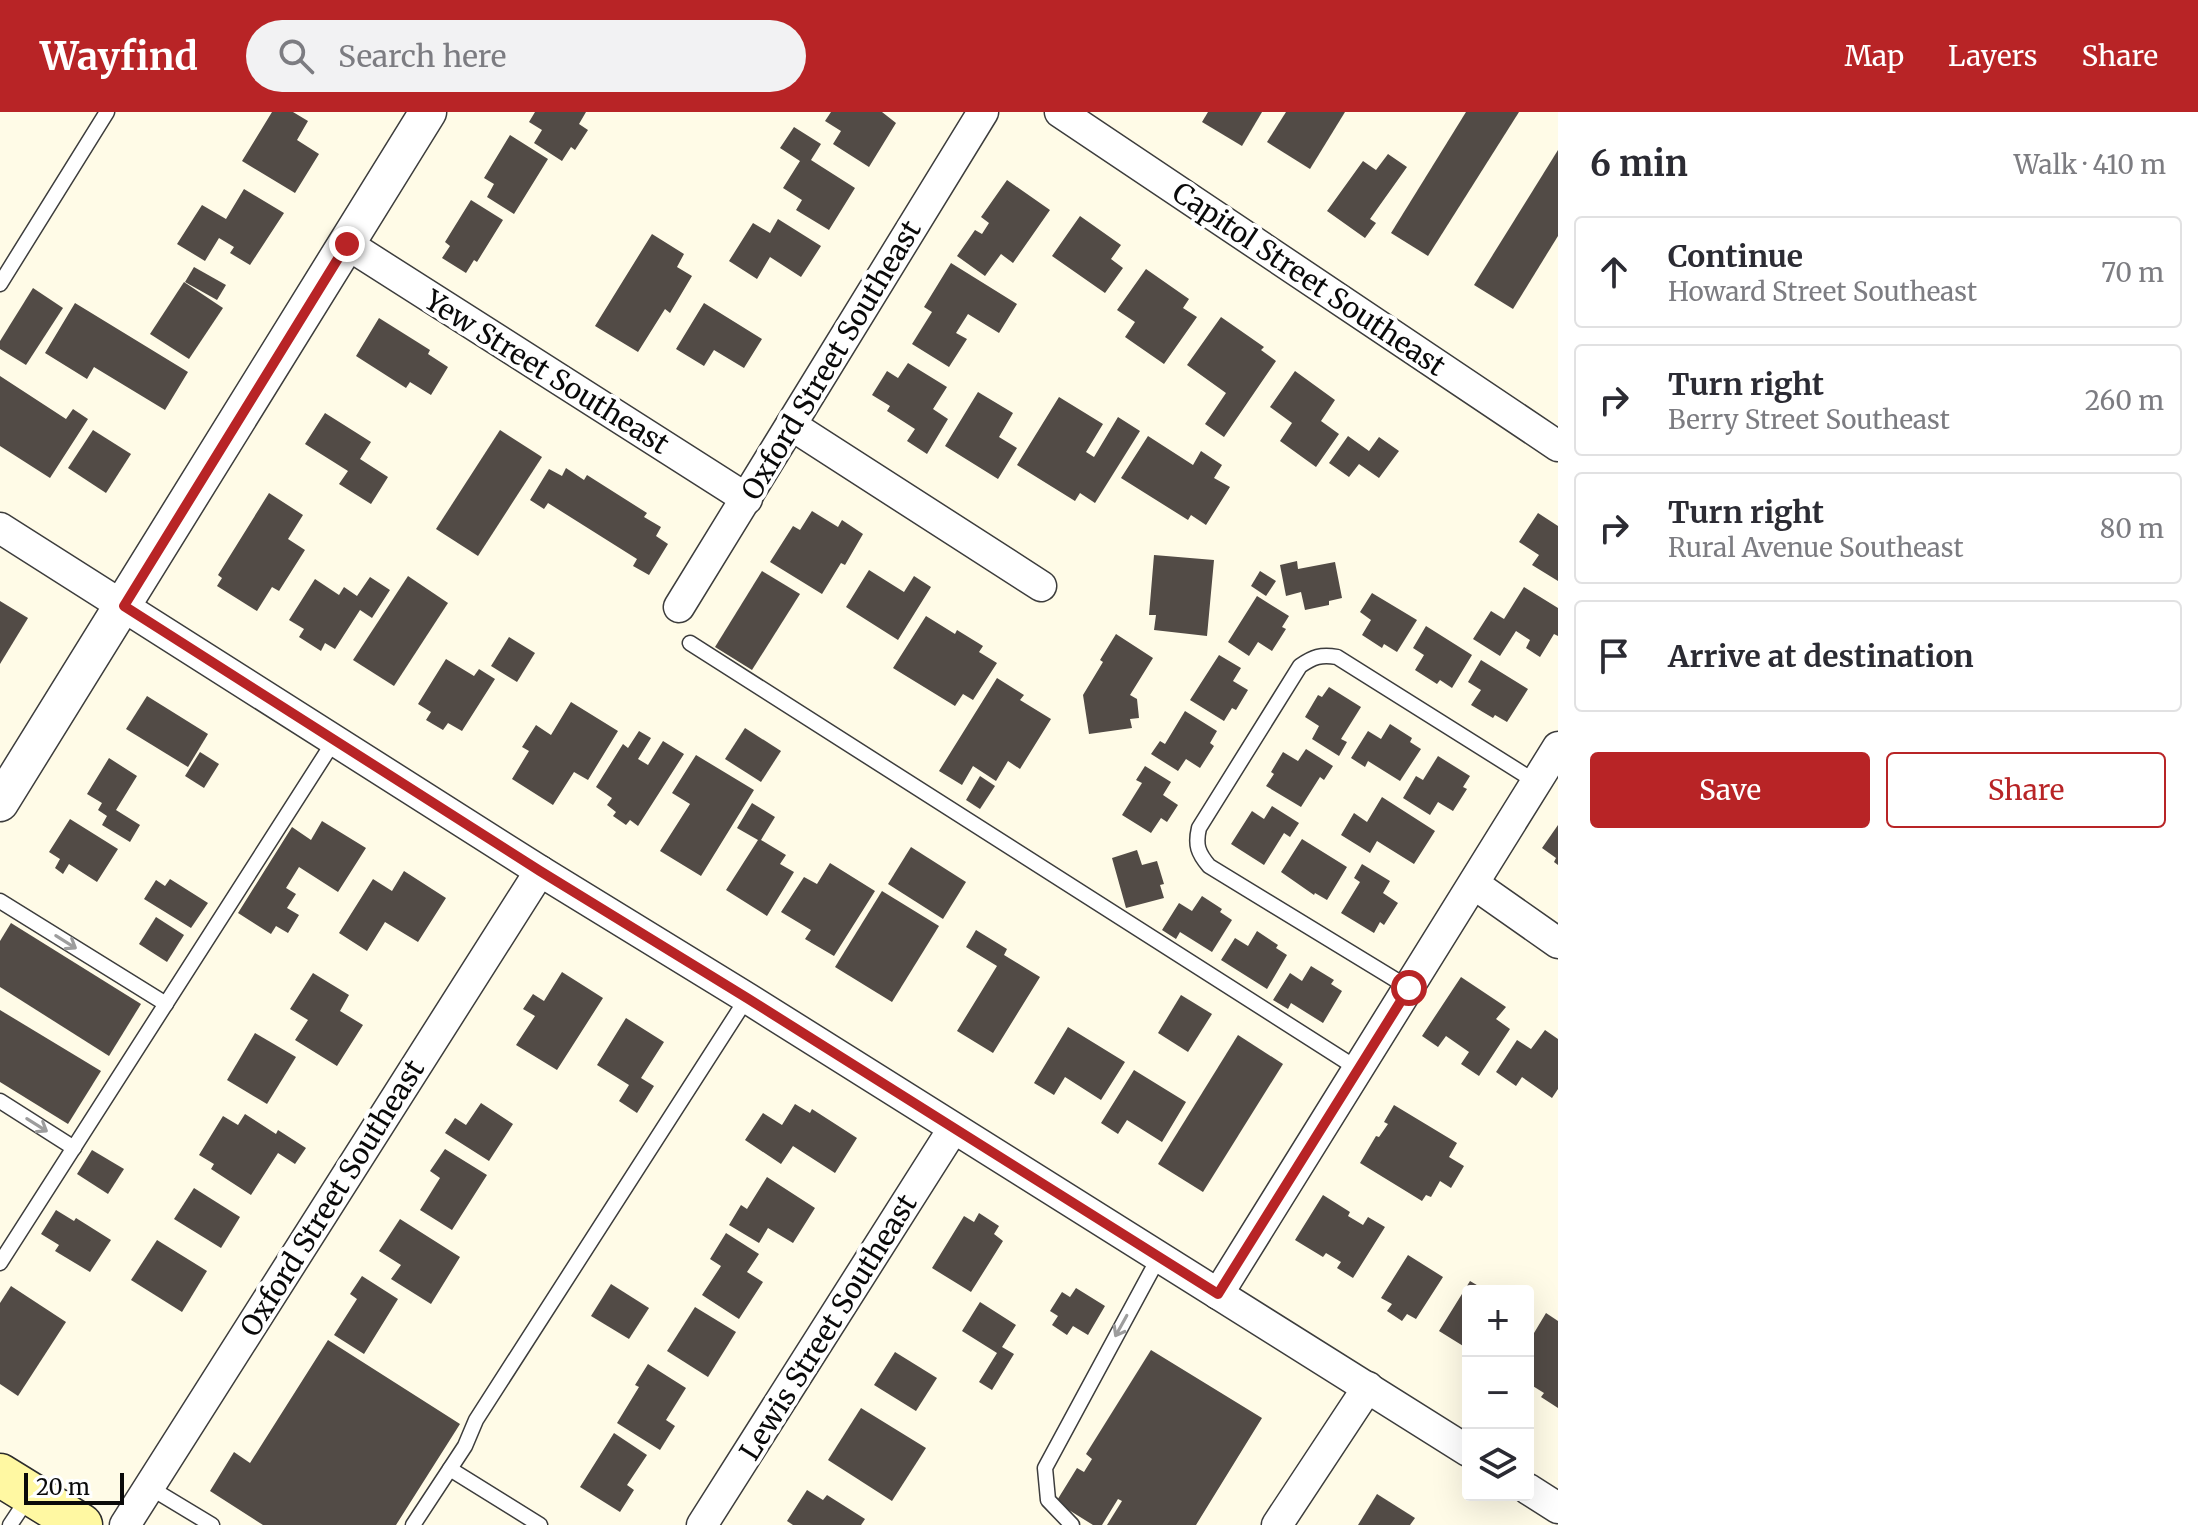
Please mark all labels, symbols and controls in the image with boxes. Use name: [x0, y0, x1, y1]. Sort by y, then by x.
search box: [246, 20, 806, 92]
text: Wayfind: [40, 33, 198, 80]
icon: search: [274, 34, 318, 78]
text: Search here: [338, 37, 506, 75]
text: Map: [1844, 38, 1904, 74]
text: Layers: [1948, 38, 2037, 74]
text: Share: [2081, 38, 2158, 74]
text: 6 min: [1590, 143, 1688, 185]
text: Walk · 410 m: [2014, 148, 2166, 181]
street label: Capitol Street Southeast: [1166, 174, 1452, 384]
street label: Oxford Street Southeast: [733, 214, 929, 506]
route end: [329, 226, 365, 262]
text: Continue: [1668, 237, 1803, 275]
icon: ahead: [1592, 250, 1636, 294]
text: 70 m: [2101, 256, 2164, 289]
text: Howard Street Southeast: [1668, 275, 1977, 308]
street label: Yew Street Southeast: [417, 282, 676, 462]
text: Turn right: [1668, 365, 1824, 403]
icon: right: [1592, 378, 1636, 422]
text: 260 m: [2085, 384, 2164, 417]
text: Berry Street Southeast: [1668, 403, 1950, 436]
text: Turn right: [1668, 493, 1824, 531]
icon: right: [1592, 506, 1636, 550]
text: 80 m: [2100, 512, 2164, 545]
text: Rural Avenue Southeast: [1668, 531, 1964, 564]
icon: arrive: [1592, 634, 1636, 678]
text: Arrive at destination: [1668, 637, 1974, 675]
button: Save: [1590, 752, 1870, 828]
button: Share: [1886, 752, 2166, 828]
one-way arrow: [54, 934, 77, 950]
route start: [1391, 970, 1427, 1006]
street label: Oxford Street Southeast: [232, 1053, 432, 1343]
one-way arrow: [25, 1117, 48, 1133]
street label: Lewis Street Southeast: [731, 1187, 925, 1467]
map controls: [1462, 1285, 1534, 1501]
button: +: [1462, 1285, 1534, 1357]
one-way arrow: [1113, 1313, 1128, 1337]
button: −: [1462, 1357, 1534, 1429]
button: layers: [1462, 1429, 1534, 1501]
scale bar: [24, 1469, 124, 1505]
text: 20 m: [36, 1473, 90, 1501]

